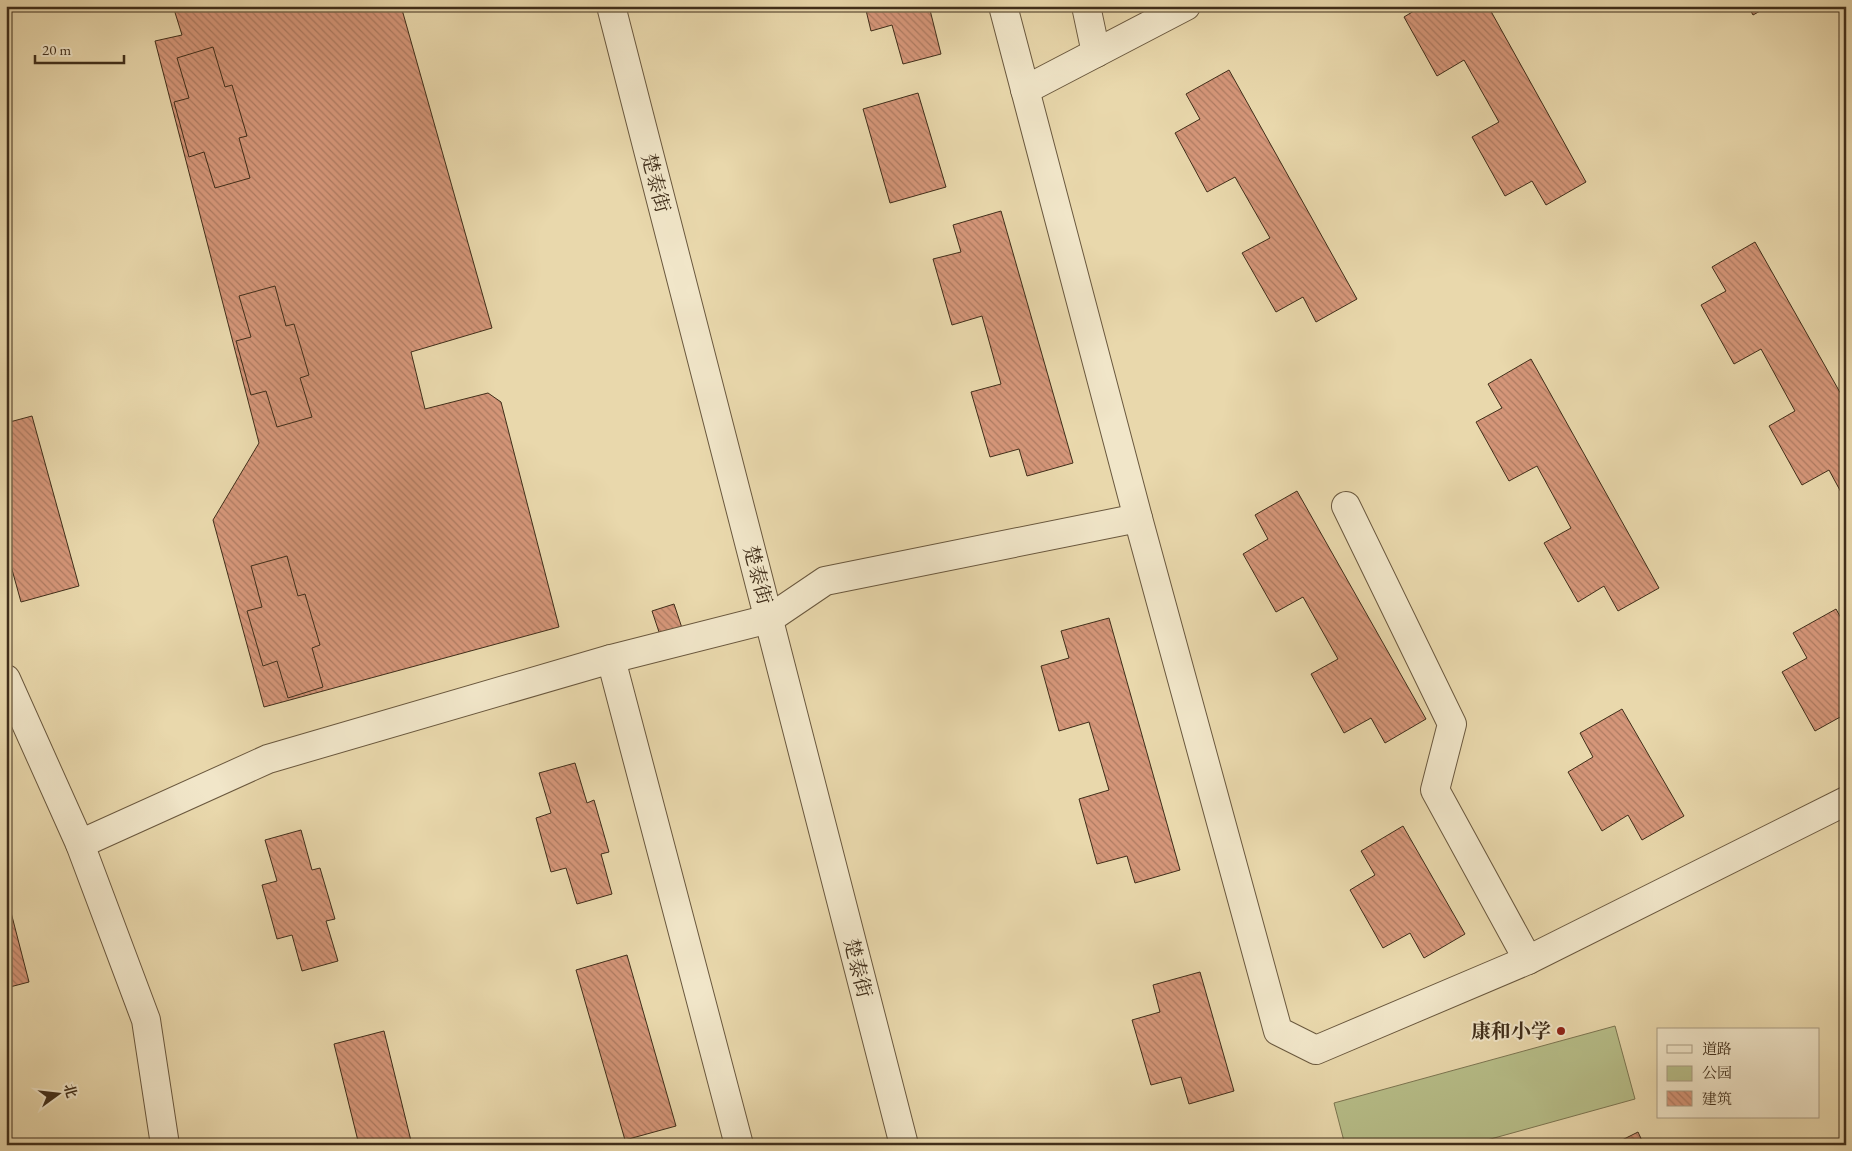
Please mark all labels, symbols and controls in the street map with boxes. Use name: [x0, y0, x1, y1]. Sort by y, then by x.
scale bar: [35, 32, 124, 64]
text: 20 m: [42, 40, 71, 59]
street label: 楚泰街: [636, 151, 676, 215]
street label: 楚泰街: [738, 543, 778, 607]
street label: 楚泰街: [838, 936, 878, 1000]
place label: 康和小学: [1471, 1018, 1551, 1044]
marker: 康和小学: [1555, 1025, 1567, 1037]
legend: [1657, 1028, 1820, 1118]
text: 道路: [1702, 1039, 1732, 1058]
text: 公园: [1702, 1063, 1732, 1082]
north arrow: [32, 1068, 82, 1118]
text: 北: [60, 1082, 81, 1100]
text: 建筑: [1702, 1089, 1732, 1108]

